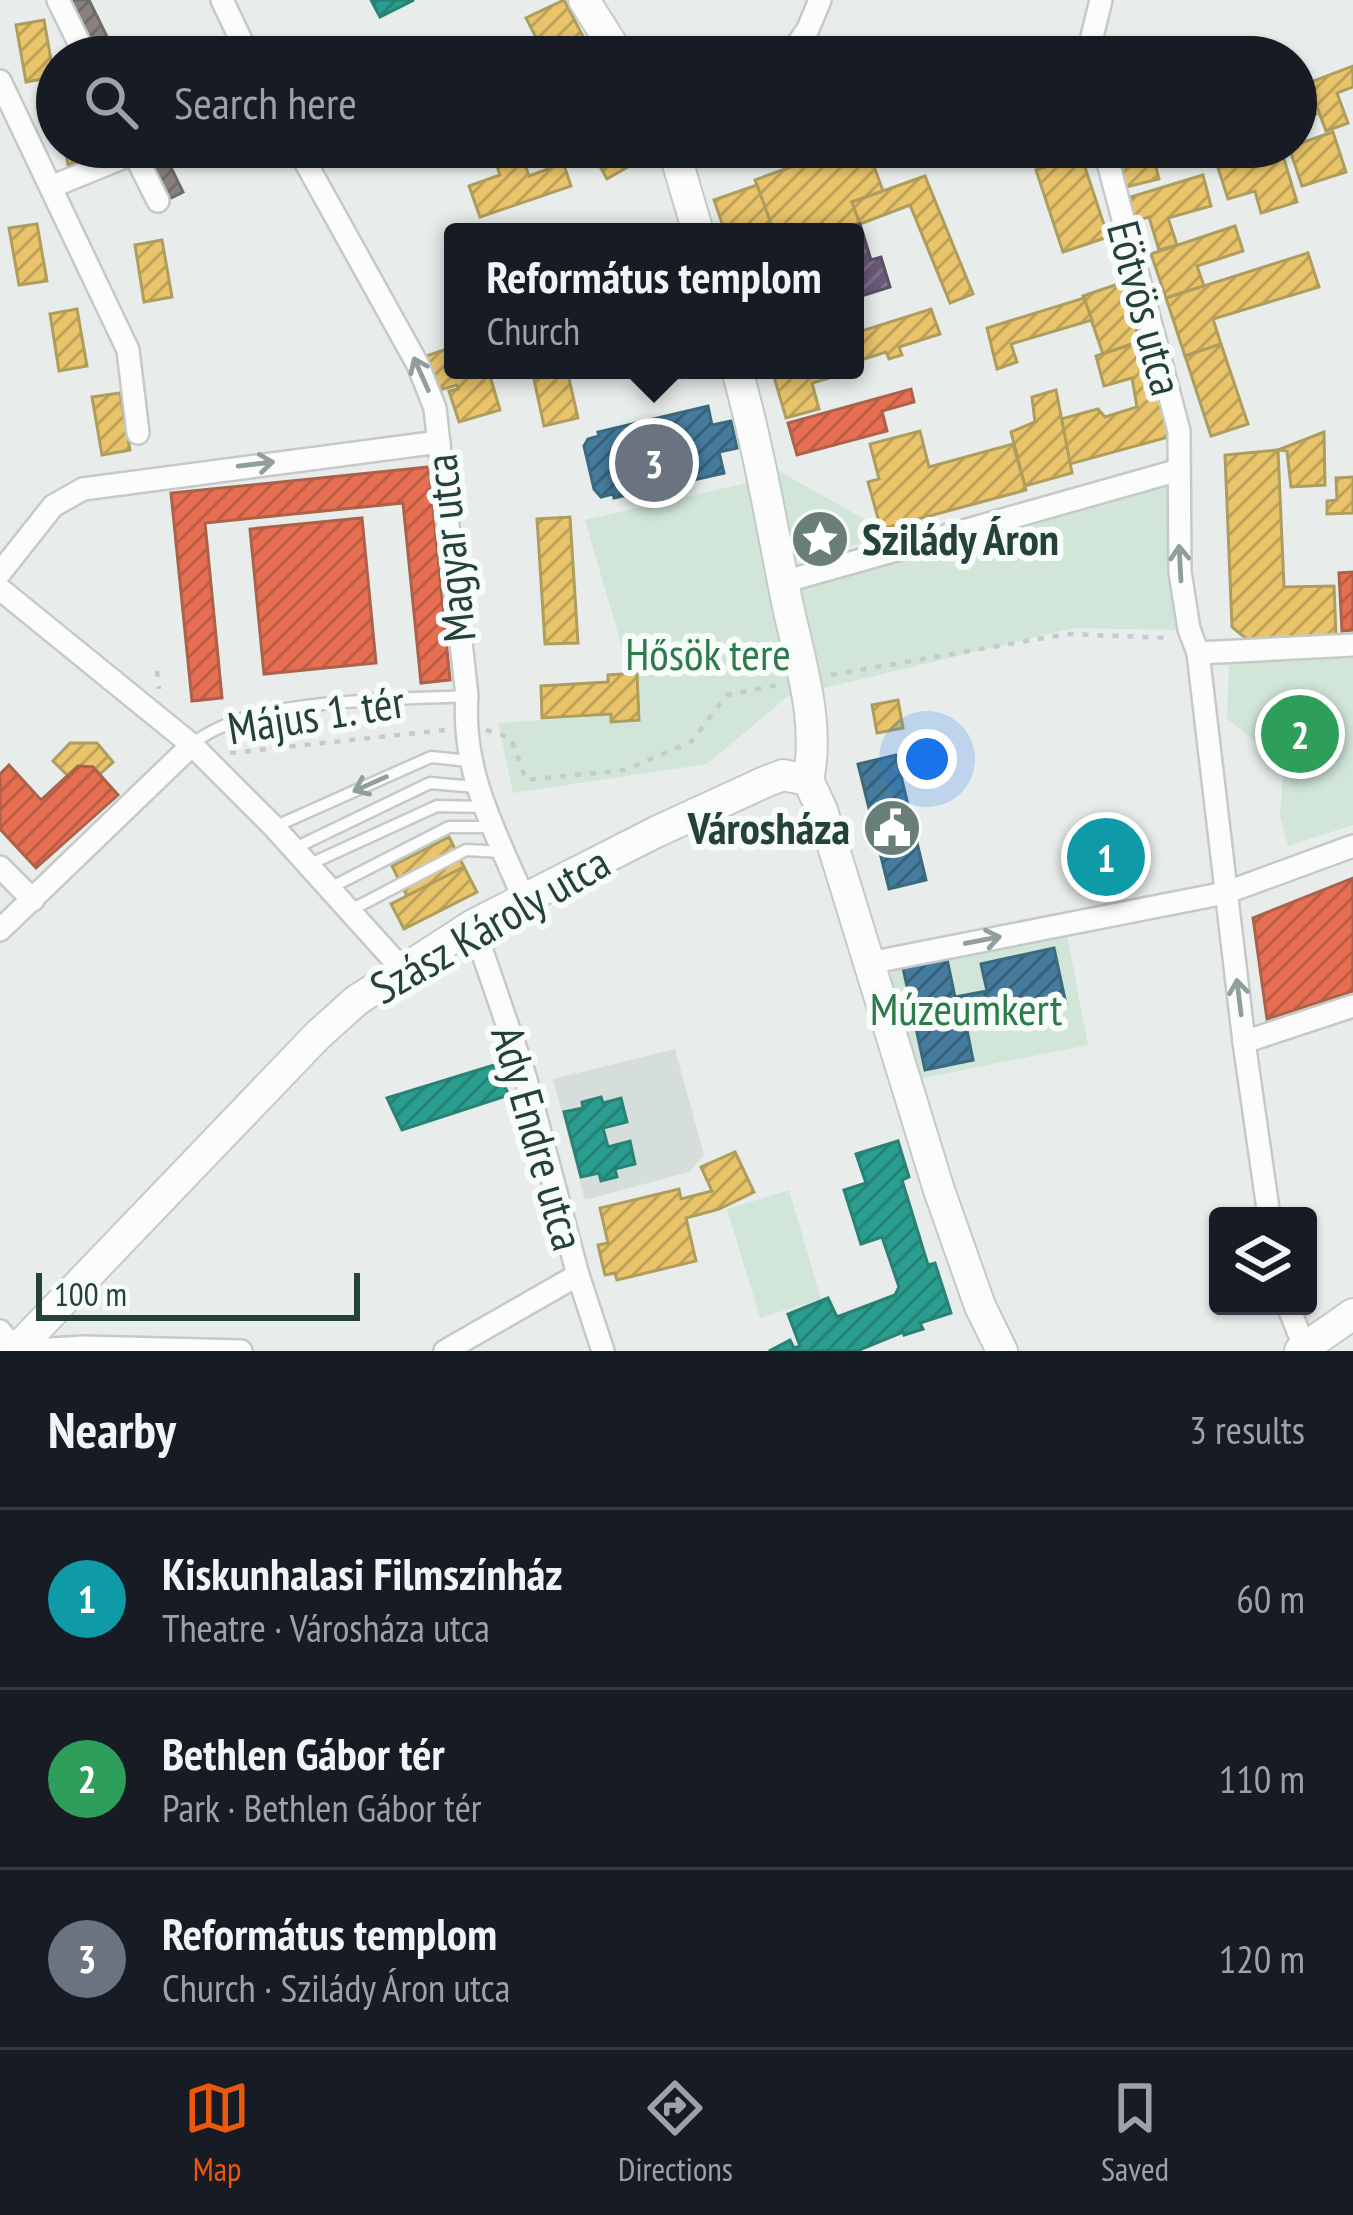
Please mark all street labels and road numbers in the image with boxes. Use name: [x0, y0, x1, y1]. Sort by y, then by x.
street label: Eötvös utca: [1095, 214, 1197, 401]
street label: Magyar utca: [410, 451, 488, 645]
street label: Május 1. tér: [223, 671, 409, 757]
street label: Szász Károly utca: [360, 832, 619, 1016]
street label: Ady Endre utca: [479, 1019, 599, 1257]

